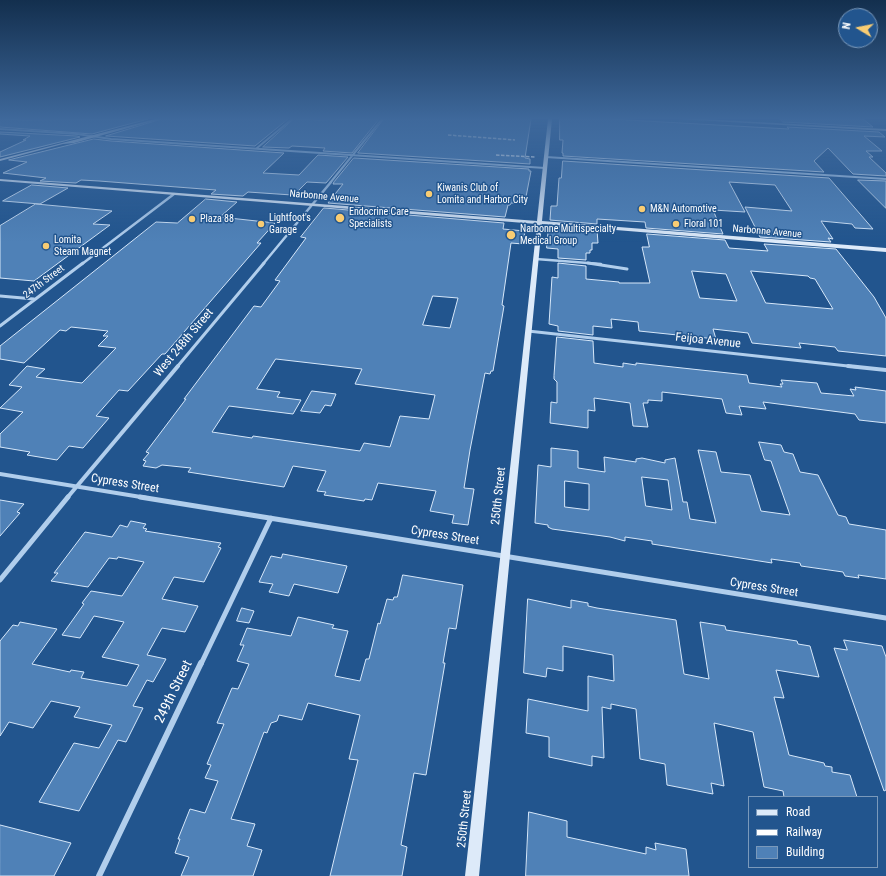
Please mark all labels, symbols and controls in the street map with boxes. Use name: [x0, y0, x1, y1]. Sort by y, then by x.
north arrow: [838, 8, 878, 48]
text: N: [840, 22, 854, 30]
place label: Kiwanis Club of Lomita and Harbor City: [437, 182, 528, 206]
street label: Narbonne Avenue: [289, 188, 359, 206]
marker: Kiwanis Club of Lomita and Harbor City: [424, 189, 434, 199]
place label: M&N Automotive: [650, 203, 717, 215]
marker: M&N Automotive: [637, 204, 647, 214]
place label: Endocrine Care Specialists: [349, 206, 409, 230]
place label: Lightfoot's Garage: [269, 212, 311, 236]
marker: Endocrine Care Specialists: [334, 212, 346, 224]
place label: Plaza 88: [200, 213, 234, 225]
marker: Plaza 88: [187, 214, 197, 224]
place label: Floral 101: [684, 218, 723, 230]
marker: Lightfoot's Garage: [256, 219, 266, 229]
marker: Floral 101: [671, 219, 681, 229]
place label: Narbonne Multispecialty Medical Group: [520, 223, 616, 246]
street label: Narbonne Avenue: [732, 223, 802, 241]
marker: Narbonne Multispecialty Medical Group: [505, 229, 517, 241]
place label: Lomita Steam Magnet: [54, 234, 111, 258]
marker: Lomita Steam Magnet: [41, 241, 51, 251]
street label: 247th Street: [21, 263, 67, 301]
street label: West 248th Street: [151, 306, 217, 380]
street label: Feijoa Avenue: [675, 330, 741, 352]
street label: 250th Street: [489, 466, 509, 526]
street label: Cypress Street: [90, 472, 160, 496]
street label: Cypress Street: [410, 524, 480, 548]
street label: Cypress Street: [729, 576, 799, 600]
street label: 249th Street: [152, 658, 196, 726]
street label: 250th Street: [455, 789, 475, 849]
legend: [748, 796, 878, 868]
text: Road: [786, 805, 810, 819]
text: Railway: [786, 825, 822, 839]
text: Building: [786, 845, 824, 859]

